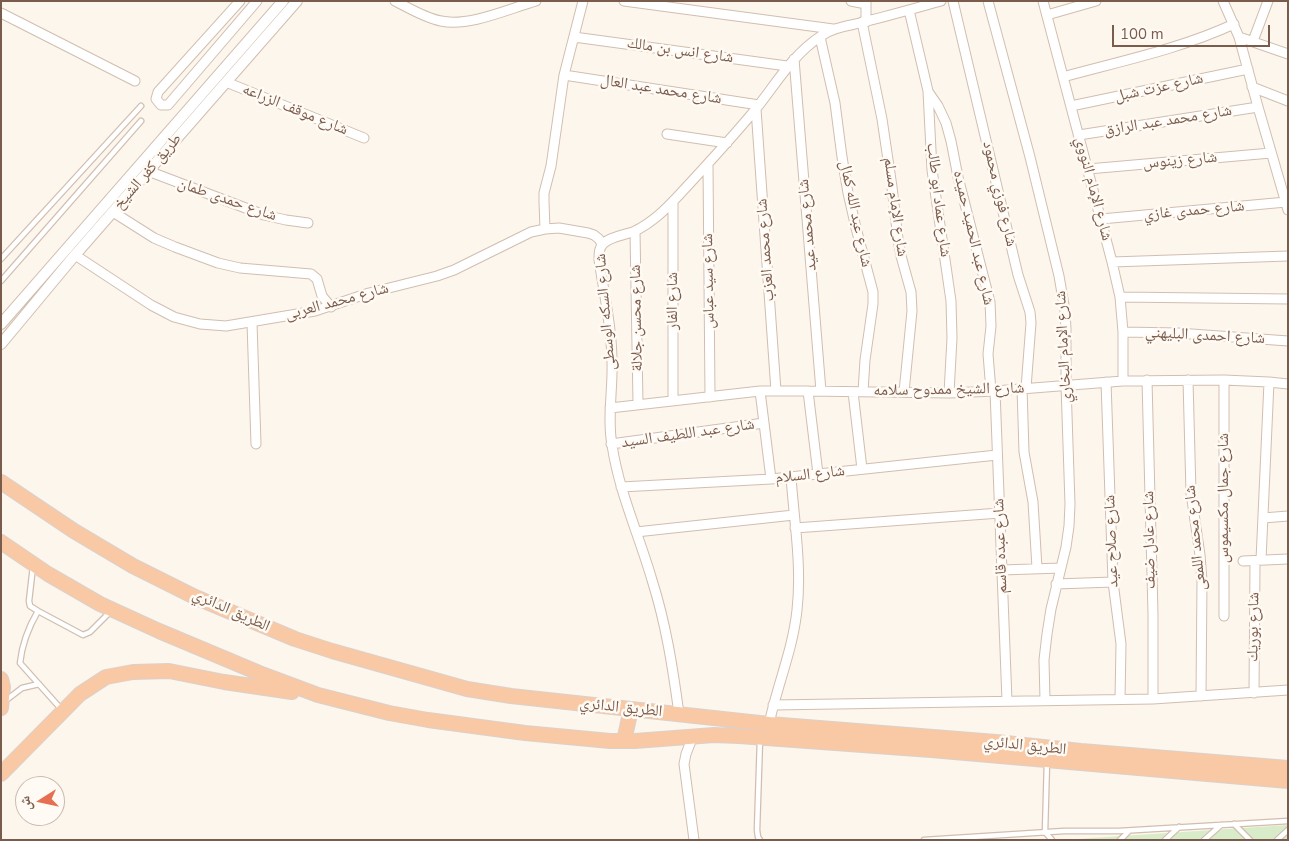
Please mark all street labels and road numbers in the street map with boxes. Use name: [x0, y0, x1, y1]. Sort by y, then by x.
street label: شارع انس بن مالك: [625, 34, 735, 68]
street label: شارع عزت شبل: [1113, 69, 1205, 107]
street label: شارع محمد عبد العال: [599, 71, 723, 109]
street label: شارع موقف الزراعه: [239, 80, 351, 140]
street label: شارع محمد عبد الرازق: [1103, 101, 1233, 141]
street label: طريق كفر الشيخ: [110, 130, 186, 214]
street label: شارع الإمام النووي: [1070, 135, 1116, 243]
street label: شارع فوزي محمود: [978, 139, 1020, 249]
street label: شارع عماد ابو طالب: [921, 142, 955, 258]
street label: شارع زينوس: [1142, 148, 1218, 174]
street label: شارع الإمام مسلم: [879, 156, 911, 258]
street label: شارع عبد الله كمال: [834, 159, 876, 269]
street label: شارع عبد الحميد حميده: [948, 169, 998, 307]
street label: شارع حمدى طمان: [175, 174, 279, 226]
street label: شارع محمد عيد: [794, 178, 822, 272]
street label: شارع حمدى غازي: [1143, 197, 1245, 225]
street label: شارع محمد العزب: [753, 198, 779, 302]
street label: شارع سيد عباس: [699, 233, 719, 329]
street label: شارع السكه الوسطى: [591, 253, 621, 371]
street label: شارع محسن جلالة: [626, 264, 648, 372]
street label: شارع الفار: [663, 272, 683, 330]
street label: شارع محمد العربى: [283, 279, 391, 325]
street label: شارع الإمام البخاري: [1051, 290, 1077, 404]
street label: شارع احمدى البليهني: [1145, 323, 1265, 349]
street label: شارع الشيخ ممدوح سلامه: [873, 379, 1025, 401]
street label: شارع عبد اللطيف السيد: [620, 415, 756, 453]
street label: شارع جمال مكسيموس: [1214, 433, 1234, 563]
street label: شارع السلام: [774, 462, 846, 488]
street label: شارع محمد اللمعى: [1181, 484, 1211, 592]
street label: شارع عادل ضيف: [1140, 491, 1160, 589]
street label: شارع صلاح عيد: [1101, 494, 1123, 588]
street label: شارع عبده قاسم: [990, 498, 1012, 594]
street label: الطريق الدائري: [189, 585, 273, 637]
street label: شارع بوريك: [1244, 592, 1264, 662]
street label: الطريق الدائري: [579, 694, 663, 722]
street label: الطريق الدائري: [983, 732, 1067, 760]

